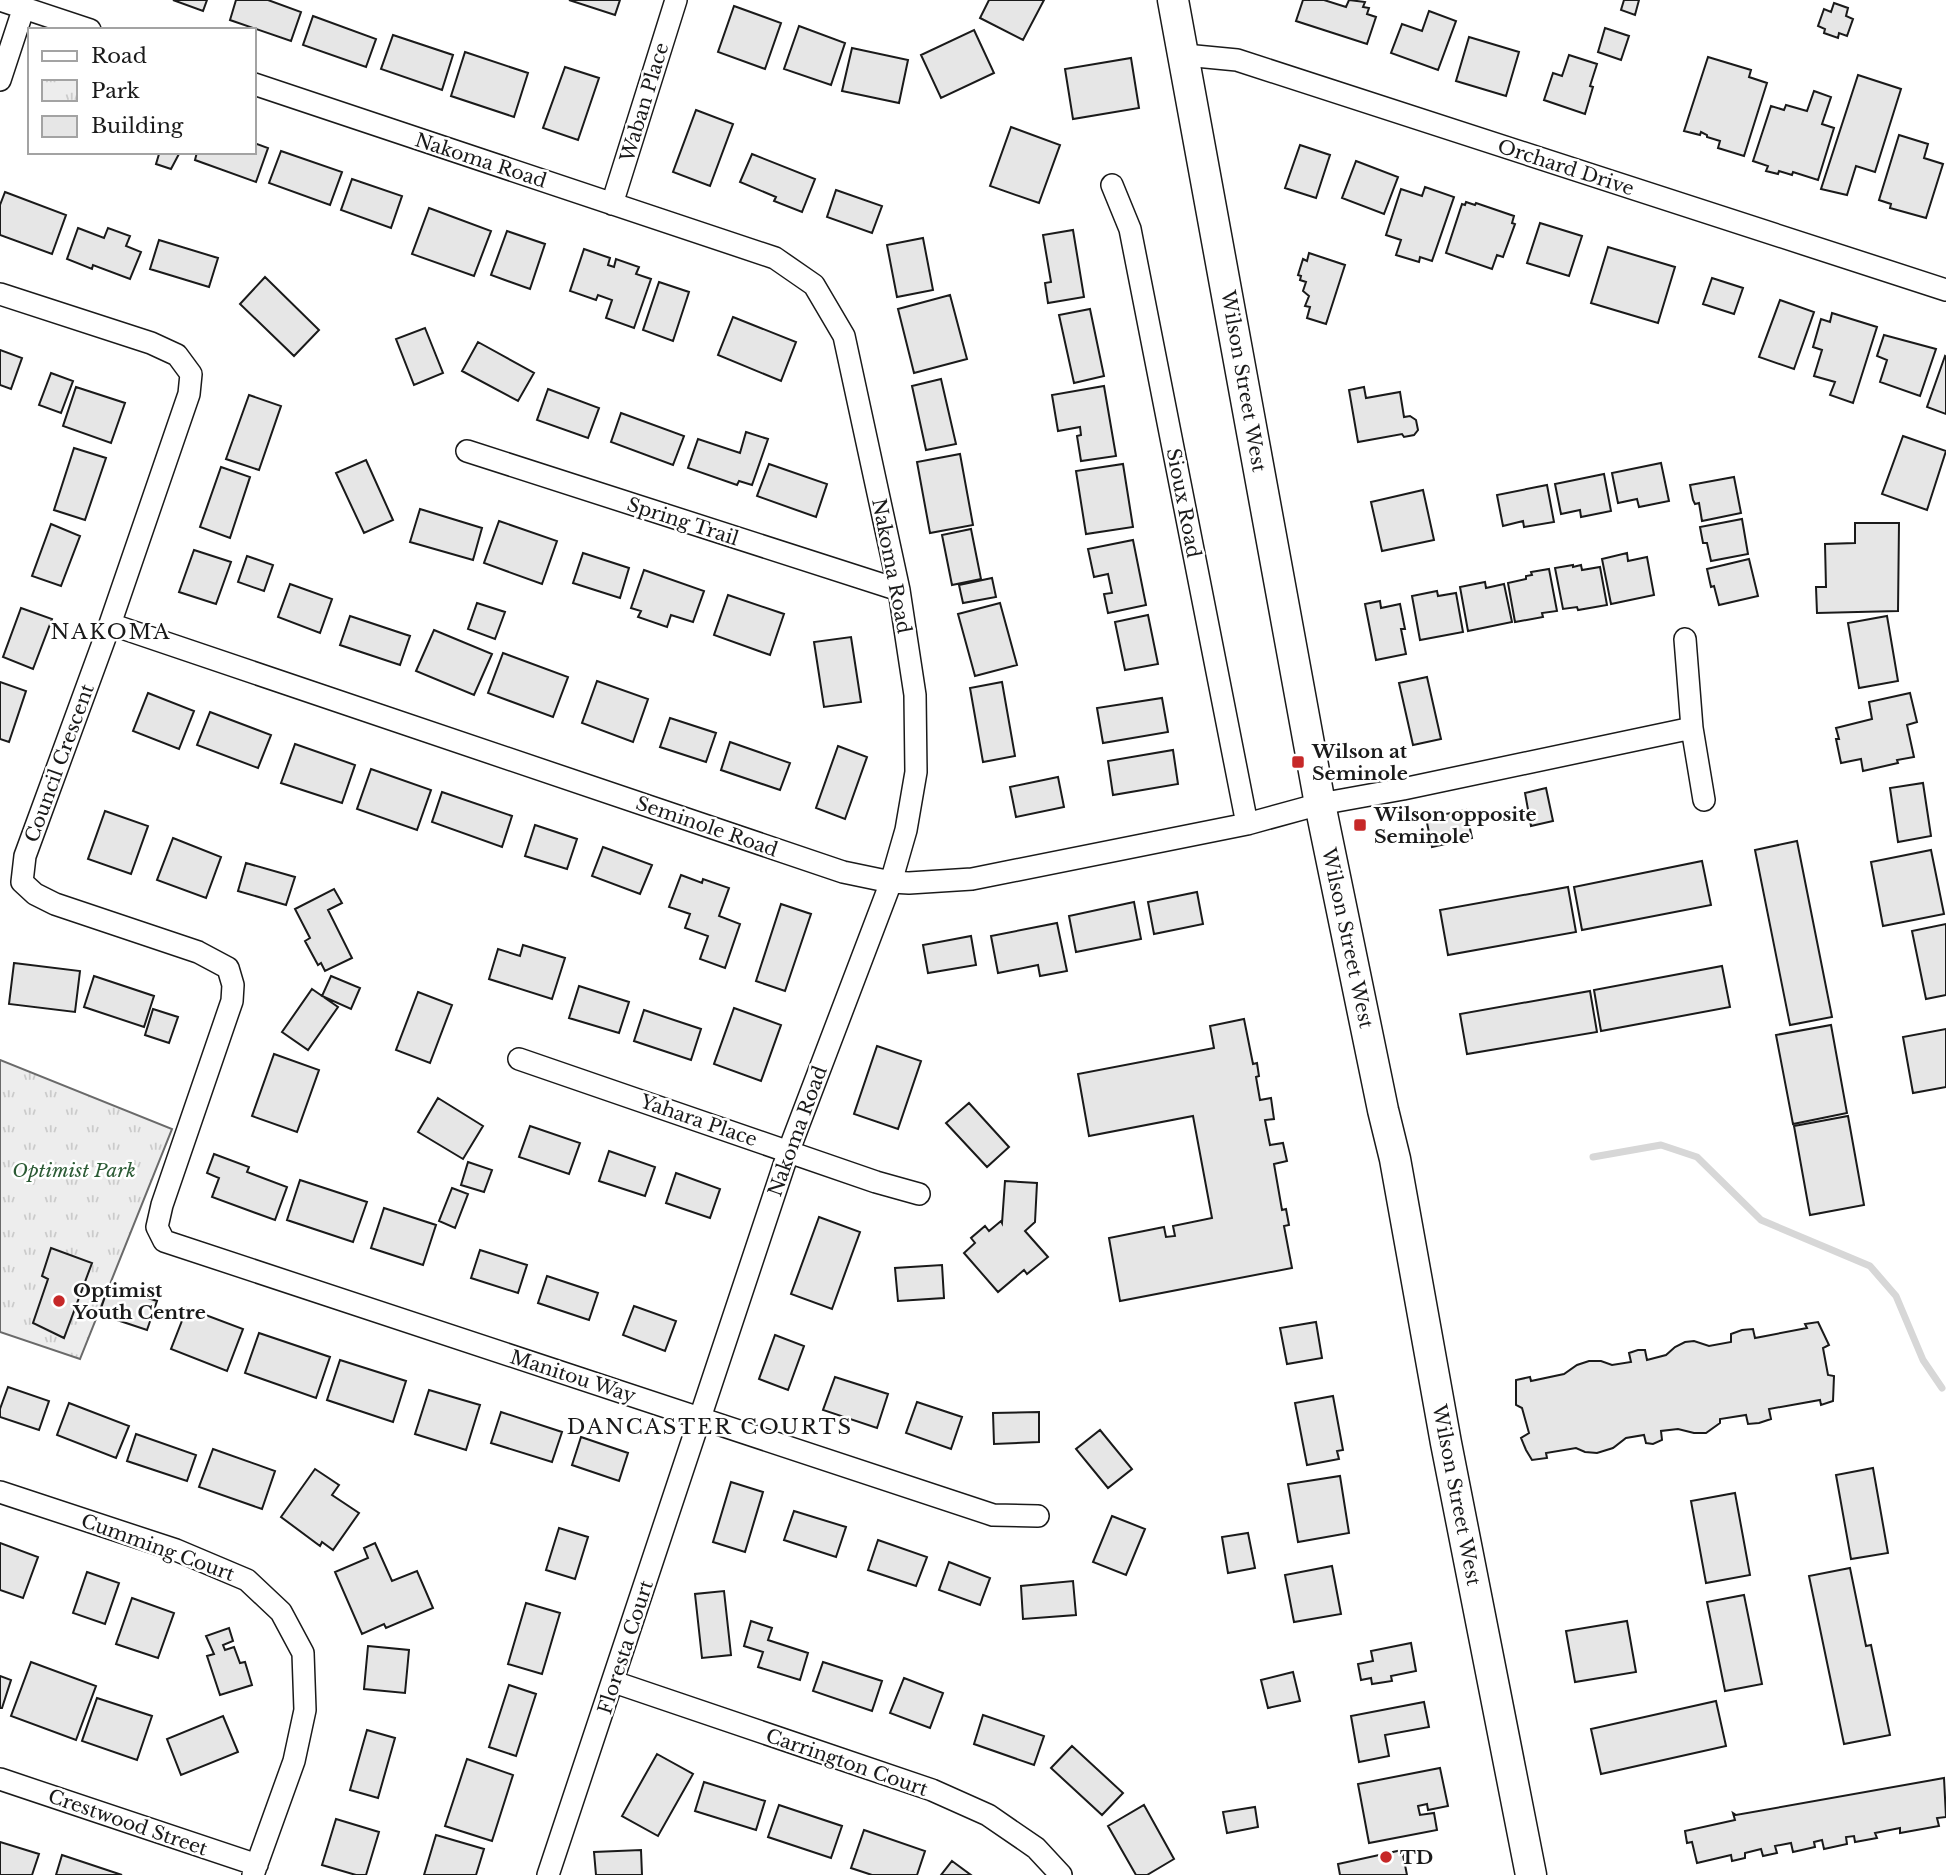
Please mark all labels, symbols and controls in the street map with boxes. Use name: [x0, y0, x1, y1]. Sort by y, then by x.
legend: [28, 28, 256, 154]
street label: Waban Place: [615, 40, 674, 166]
text: Road: [91, 43, 147, 69]
text: Park: [91, 78, 140, 104]
text: Building: [91, 113, 184, 139]
street label: Nakoma Road: [412, 128, 550, 193]
street label: Orchard Drive: [1495, 135, 1637, 200]
street label: Wilson Street West: [1216, 288, 1271, 474]
street label: Sioux Road: [1162, 446, 1205, 560]
street label: Spring Trail: [624, 493, 742, 550]
street label: Nakoma Road: [867, 497, 916, 636]
district label: NAKOMA: [50, 619, 172, 645]
street label: Council Crescent: [20, 680, 99, 845]
place label: Wilson at Seminole: [1311, 740, 1408, 785]
marker: Wilson at Seminole: [1290, 754, 1306, 770]
street label: Seminole Road: [633, 791, 781, 862]
place label: Wilson opposite Seminole: [1373, 803, 1537, 848]
marker: Wilson opposite Seminole: [1352, 817, 1368, 833]
street label: Wilson Street West: [1317, 845, 1378, 1031]
street label: Nakoma Road: [763, 1063, 832, 1200]
street label: Yahara Place: [637, 1089, 760, 1151]
park label: Optimist Park: [12, 1159, 136, 1182]
place label: Optimist Youth Centre: [72, 1279, 206, 1324]
marker: Optimist Youth Centre: [51, 1293, 67, 1309]
street label: Manitou Way: [507, 1345, 639, 1408]
street label: Wilson Street West: [1427, 1402, 1485, 1588]
district label: DANCASTER COURTS: [567, 1414, 853, 1440]
street label: Cumming Court: [78, 1509, 238, 1586]
street label: Floresta Court: [593, 1577, 658, 1717]
street label: Carrington Court: [763, 1724, 932, 1801]
street label: Crestwood Street: [45, 1784, 211, 1861]
place label: TD: [1400, 1846, 1433, 1869]
marker: TD: [1378, 1849, 1394, 1865]

